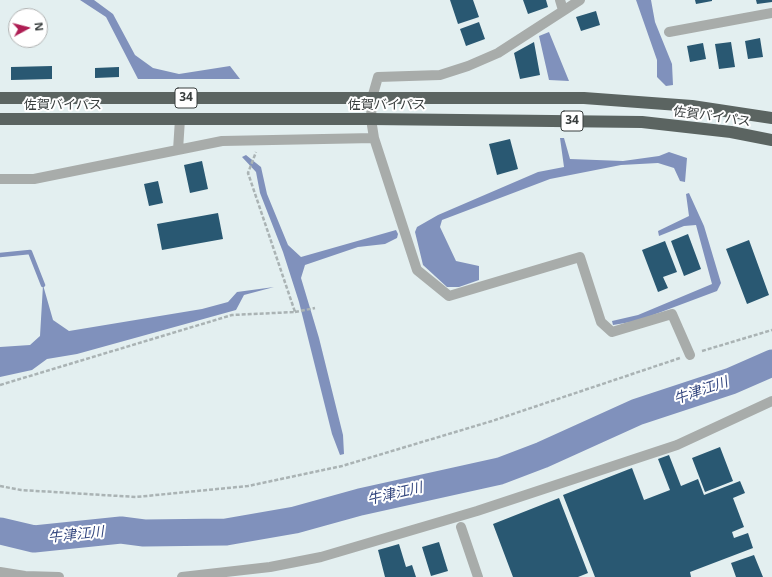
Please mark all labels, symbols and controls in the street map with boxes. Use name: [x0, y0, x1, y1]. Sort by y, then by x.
north arrow: [8, 8, 48, 48]
text: N: [31, 21, 47, 32]
road number: 34: [175, 88, 197, 108]
street label: 佐賀バイパス: [24, 97, 102, 113]
street label: 佐賀バイパス: [348, 97, 426, 113]
street label: 佐賀バイパス: [672, 104, 752, 130]
road number: 34: [561, 111, 583, 131]
water label: 牛津江川: [672, 374, 730, 408]
water label: 牛津江川: [366, 480, 424, 508]
water label: 牛津江川: [47, 524, 105, 546]

